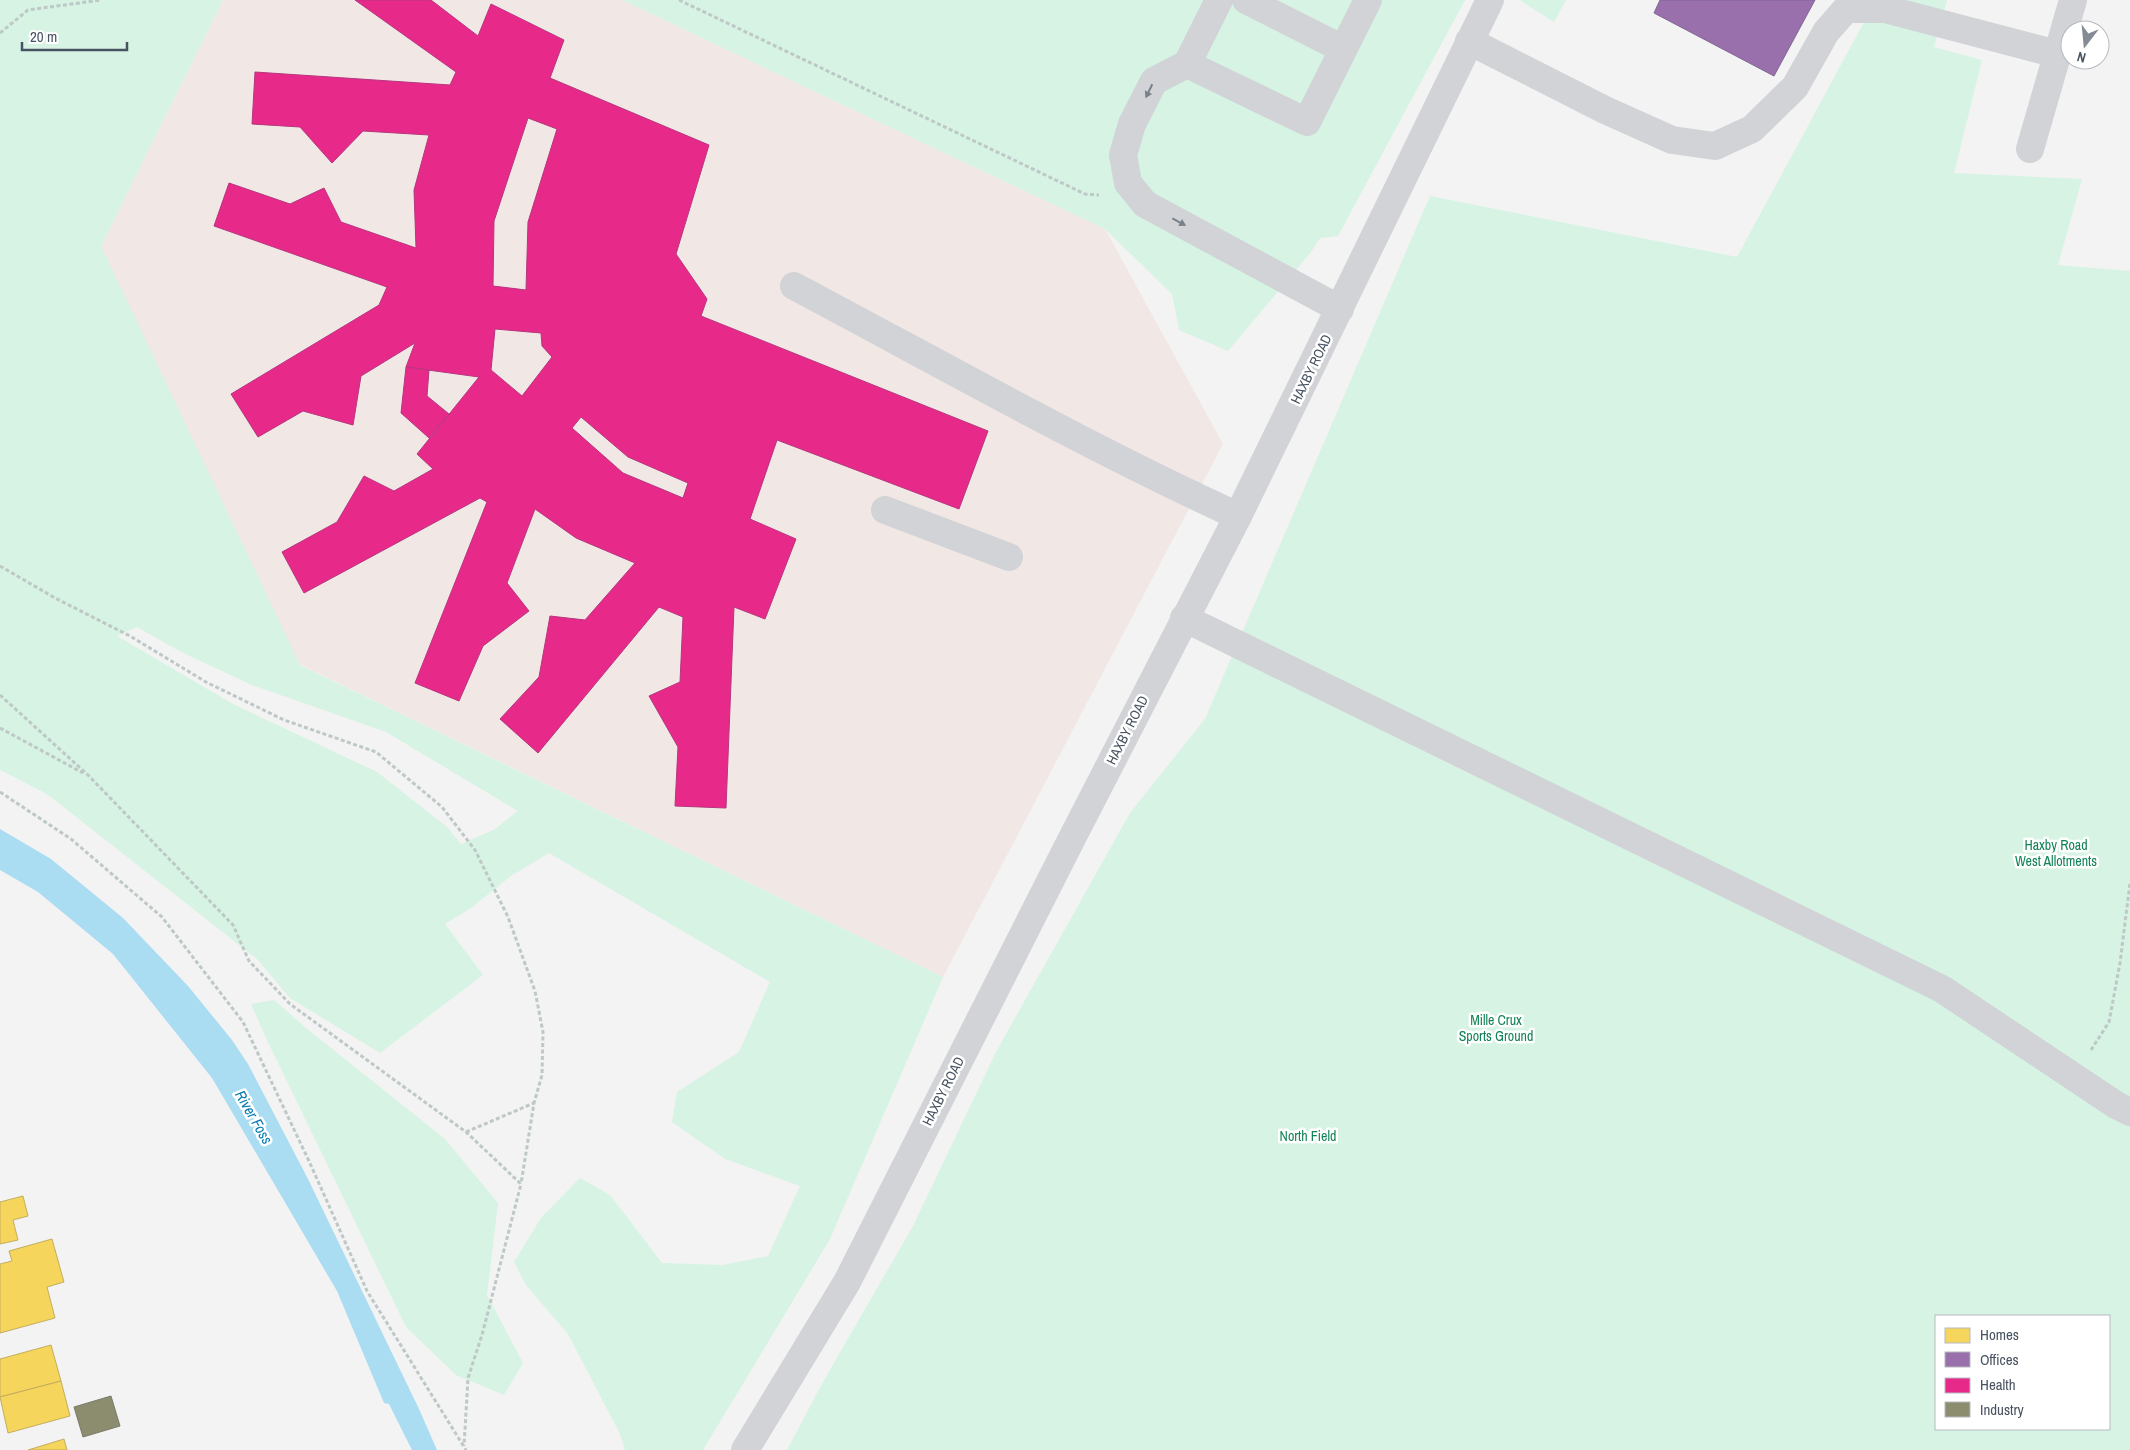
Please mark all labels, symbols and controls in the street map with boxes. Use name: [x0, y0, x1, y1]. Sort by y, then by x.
scale bar: [22, 20, 128, 52]
north arrow: [2060, 20, 2110, 70]
text: 20 m: [30, 26, 57, 47]
text: N: [2075, 48, 2088, 67]
one-way arrow: [1144, 84, 1152, 98]
one-way arrow: [1172, 218, 1187, 226]
street label: HAXBY ROAD: [1286, 331, 1336, 407]
street label: HAXBY ROAD: [1102, 692, 1152, 768]
park label: Haxby Road West Allotments: [2015, 836, 2097, 870]
park label: Mille Crux Sports Ground: [1459, 1011, 1533, 1045]
street label: HAXBY ROAD: [918, 1053, 968, 1129]
water label: River Foss: [230, 1086, 278, 1148]
park label: North Field: [1280, 1127, 1336, 1145]
legend: [1935, 1315, 2110, 1430]
text: Homes: [1980, 1324, 2019, 1345]
text: Offices: [1980, 1349, 2019, 1370]
text: Health: [1980, 1374, 2016, 1395]
text: Industry: [1980, 1399, 2025, 1420]

